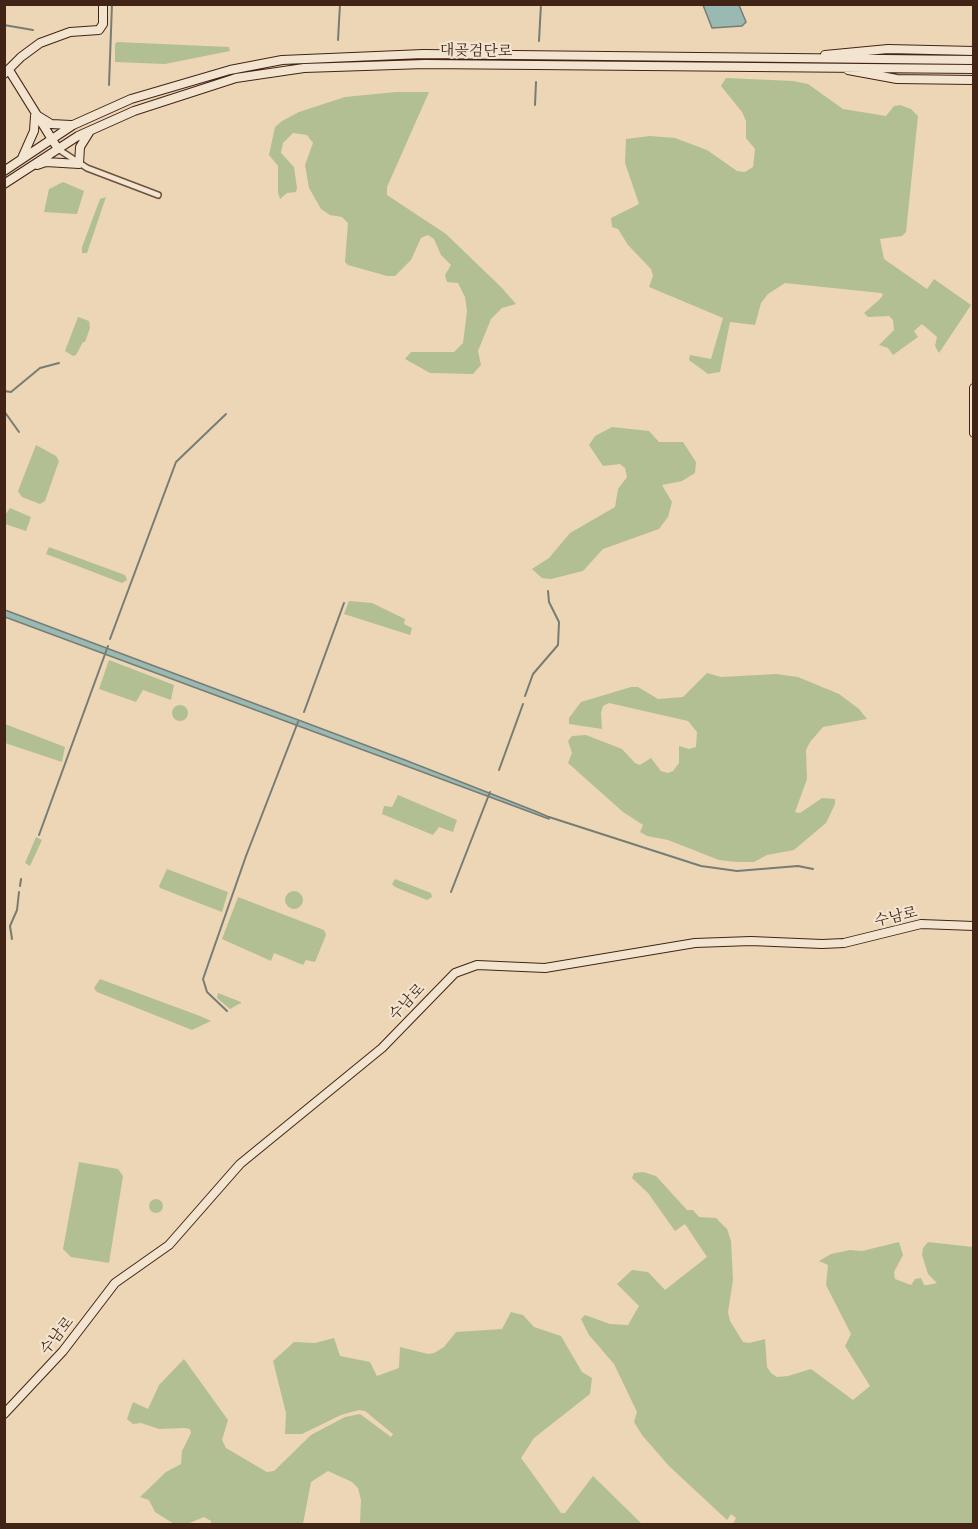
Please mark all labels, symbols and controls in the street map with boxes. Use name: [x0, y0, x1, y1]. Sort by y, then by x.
street label: 대곶검단로: [440, 41, 512, 61]
street label: 수남로: [873, 903, 919, 931]
street label: 수남로: [385, 980, 429, 1024]
street label: 수남로: [36, 1313, 78, 1359]

